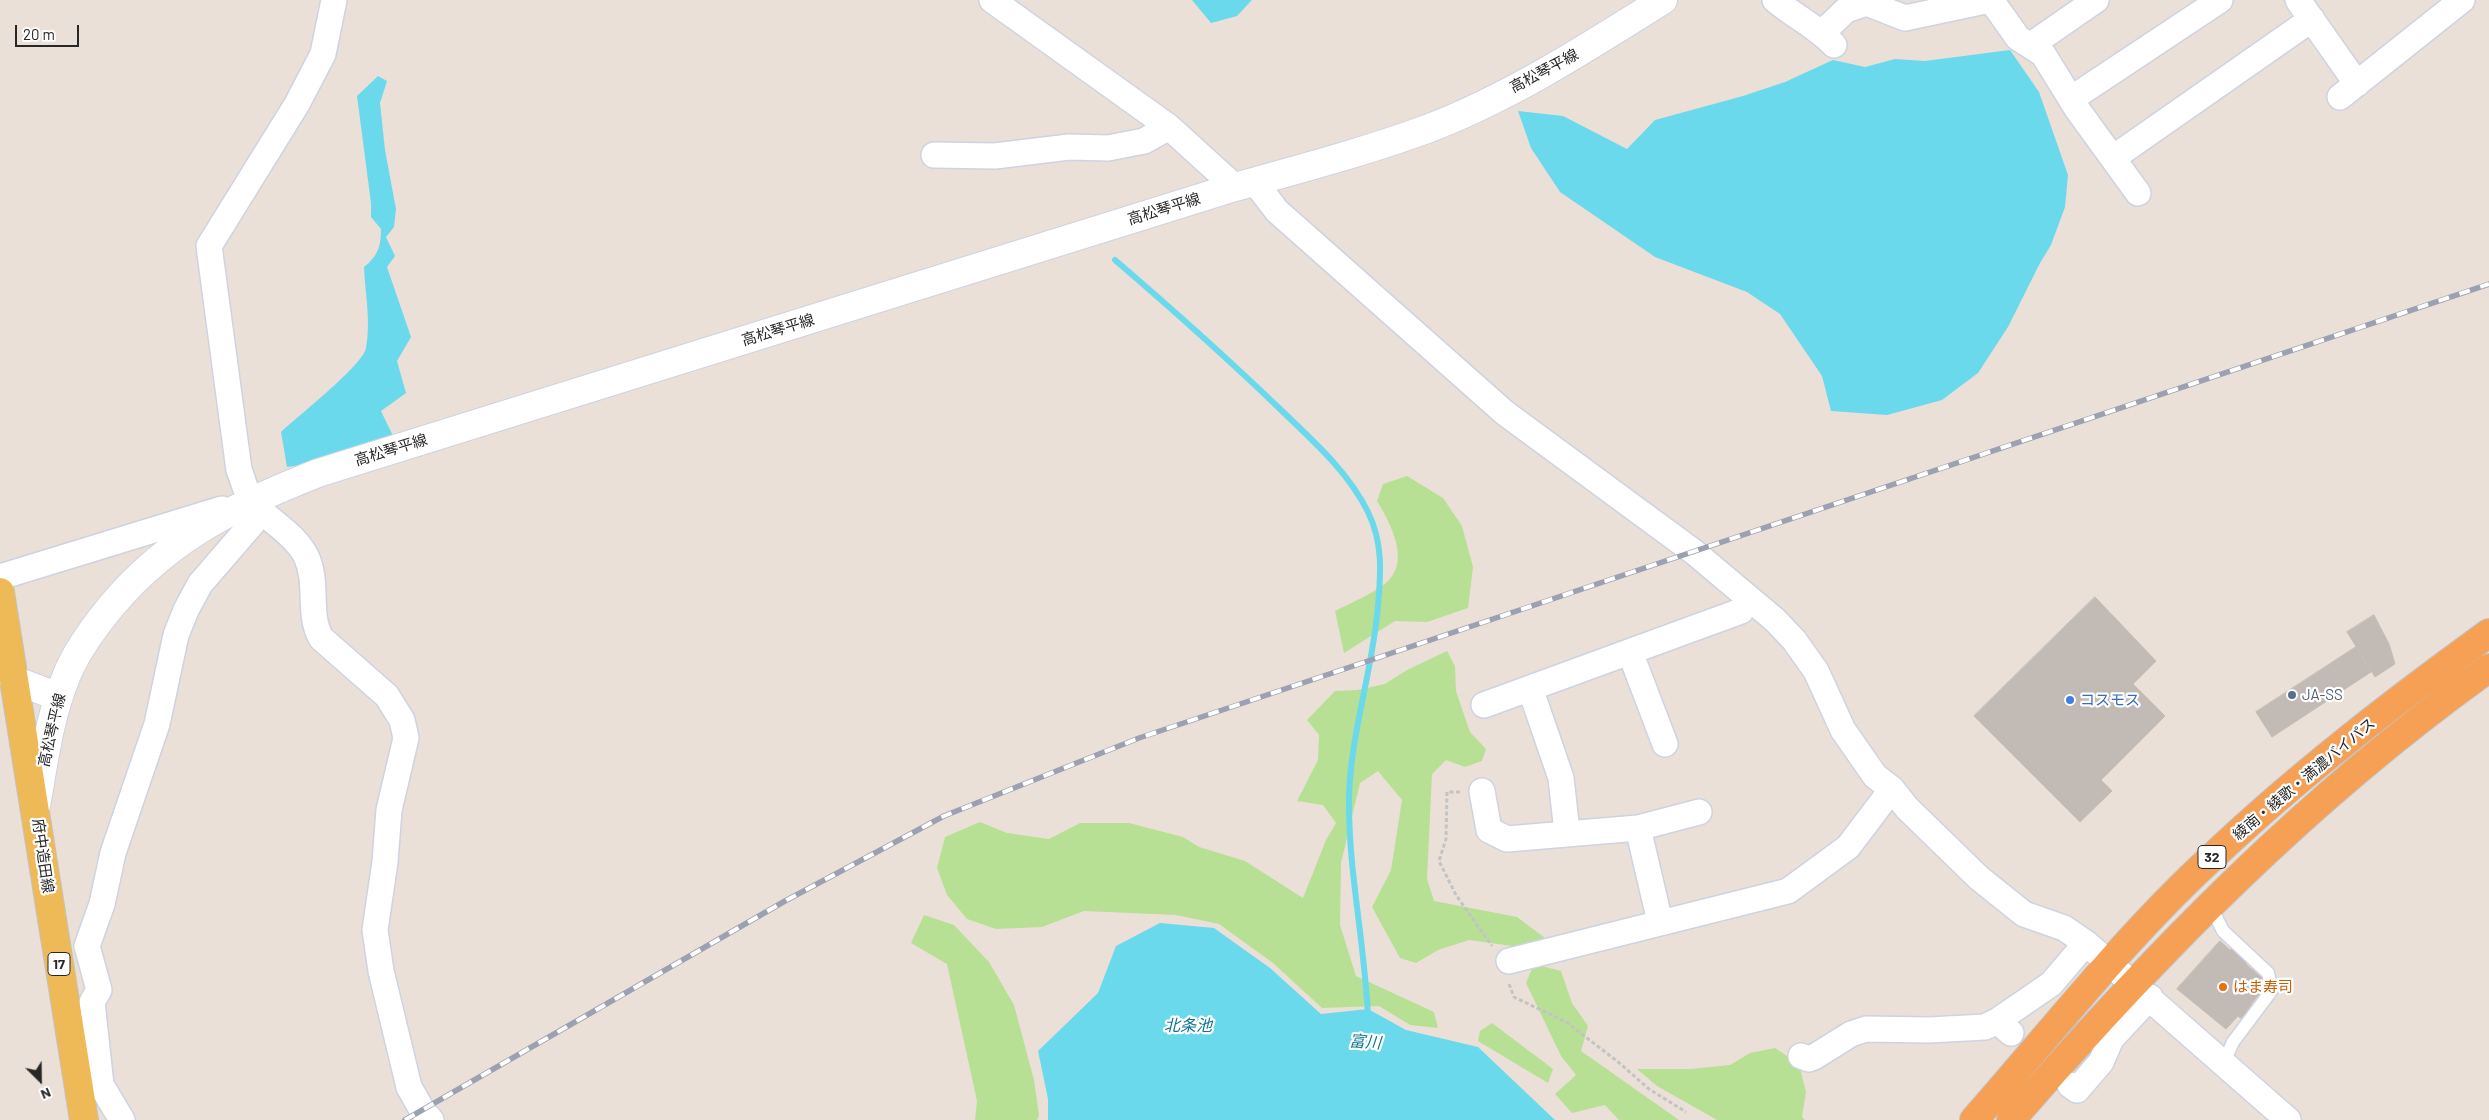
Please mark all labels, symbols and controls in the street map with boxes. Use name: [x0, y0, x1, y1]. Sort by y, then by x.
scale bar: [18, 15, 81, 47]
text: 20 m: [23, 25, 55, 43]
street label: 高松琴平線: [1507, 45, 1581, 97]
street label: 高松琴平線: [1126, 189, 1202, 229]
street label: 高松琴平線: [740, 310, 816, 350]
street label: 高松琴平線: [353, 430, 429, 470]
place label: JA-SS: [2302, 686, 2343, 704]
marker: JA-SS: [2286, 689, 2298, 701]
street label: 高松琴平線: [35, 691, 69, 769]
place label: コスモス: [2080, 691, 2140, 709]
marker: コスモス: [2064, 694, 2076, 706]
street label: 綾南・綾歌・満濃バイパス: [2229, 714, 2379, 844]
street label: 府中造田線: [29, 818, 57, 894]
road number: 32: [2198, 846, 2226, 869]
road number: 17: [48, 952, 70, 976]
place label: はま寿司: [2233, 978, 2293, 996]
marker: はま寿司: [2217, 981, 2229, 993]
water label: 北条池: [1164, 1016, 1212, 1036]
water label: 富川: [1348, 1031, 1382, 1053]
north arrow: [15, 1055, 65, 1105]
text: N: [38, 1085, 54, 1104]

